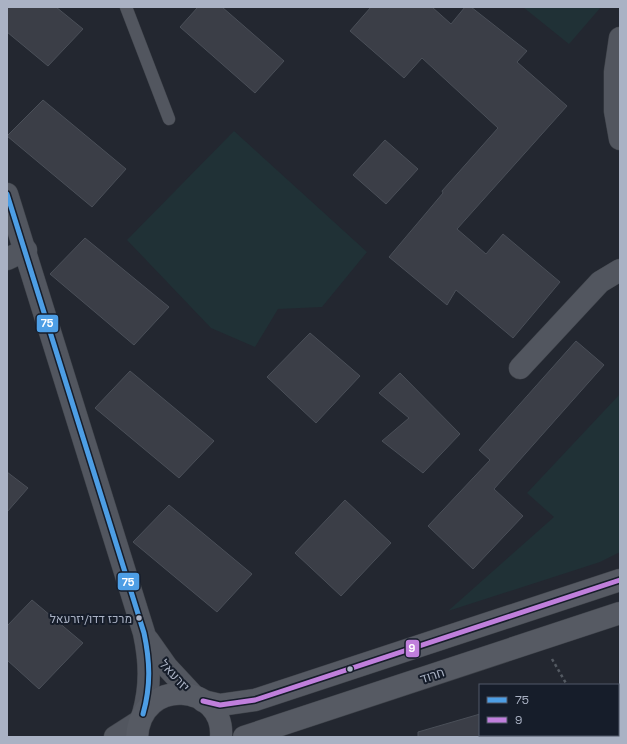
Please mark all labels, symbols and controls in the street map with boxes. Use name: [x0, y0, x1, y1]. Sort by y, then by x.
line badge: 75: [36, 314, 59, 333]
text: 75: [41, 316, 54, 330]
line badge: 75: [117, 572, 140, 591]
text: 75: [122, 575, 135, 589]
place label: מרכז דדו/יזרעאל: [50, 611, 132, 627]
marker: מרכז דדו/יזרעאל: [134, 613, 144, 623]
line badge: 9: [405, 639, 420, 658]
text: 9: [409, 641, 416, 655]
street label: יזרעאל: [156, 656, 193, 695]
unlabelled marker: [345, 664, 355, 674]
street label: חרוד: [418, 664, 447, 687]
legend: [479, 684, 619, 736]
text: 75: [515, 692, 529, 708]
text: 9: [515, 712, 522, 728]

